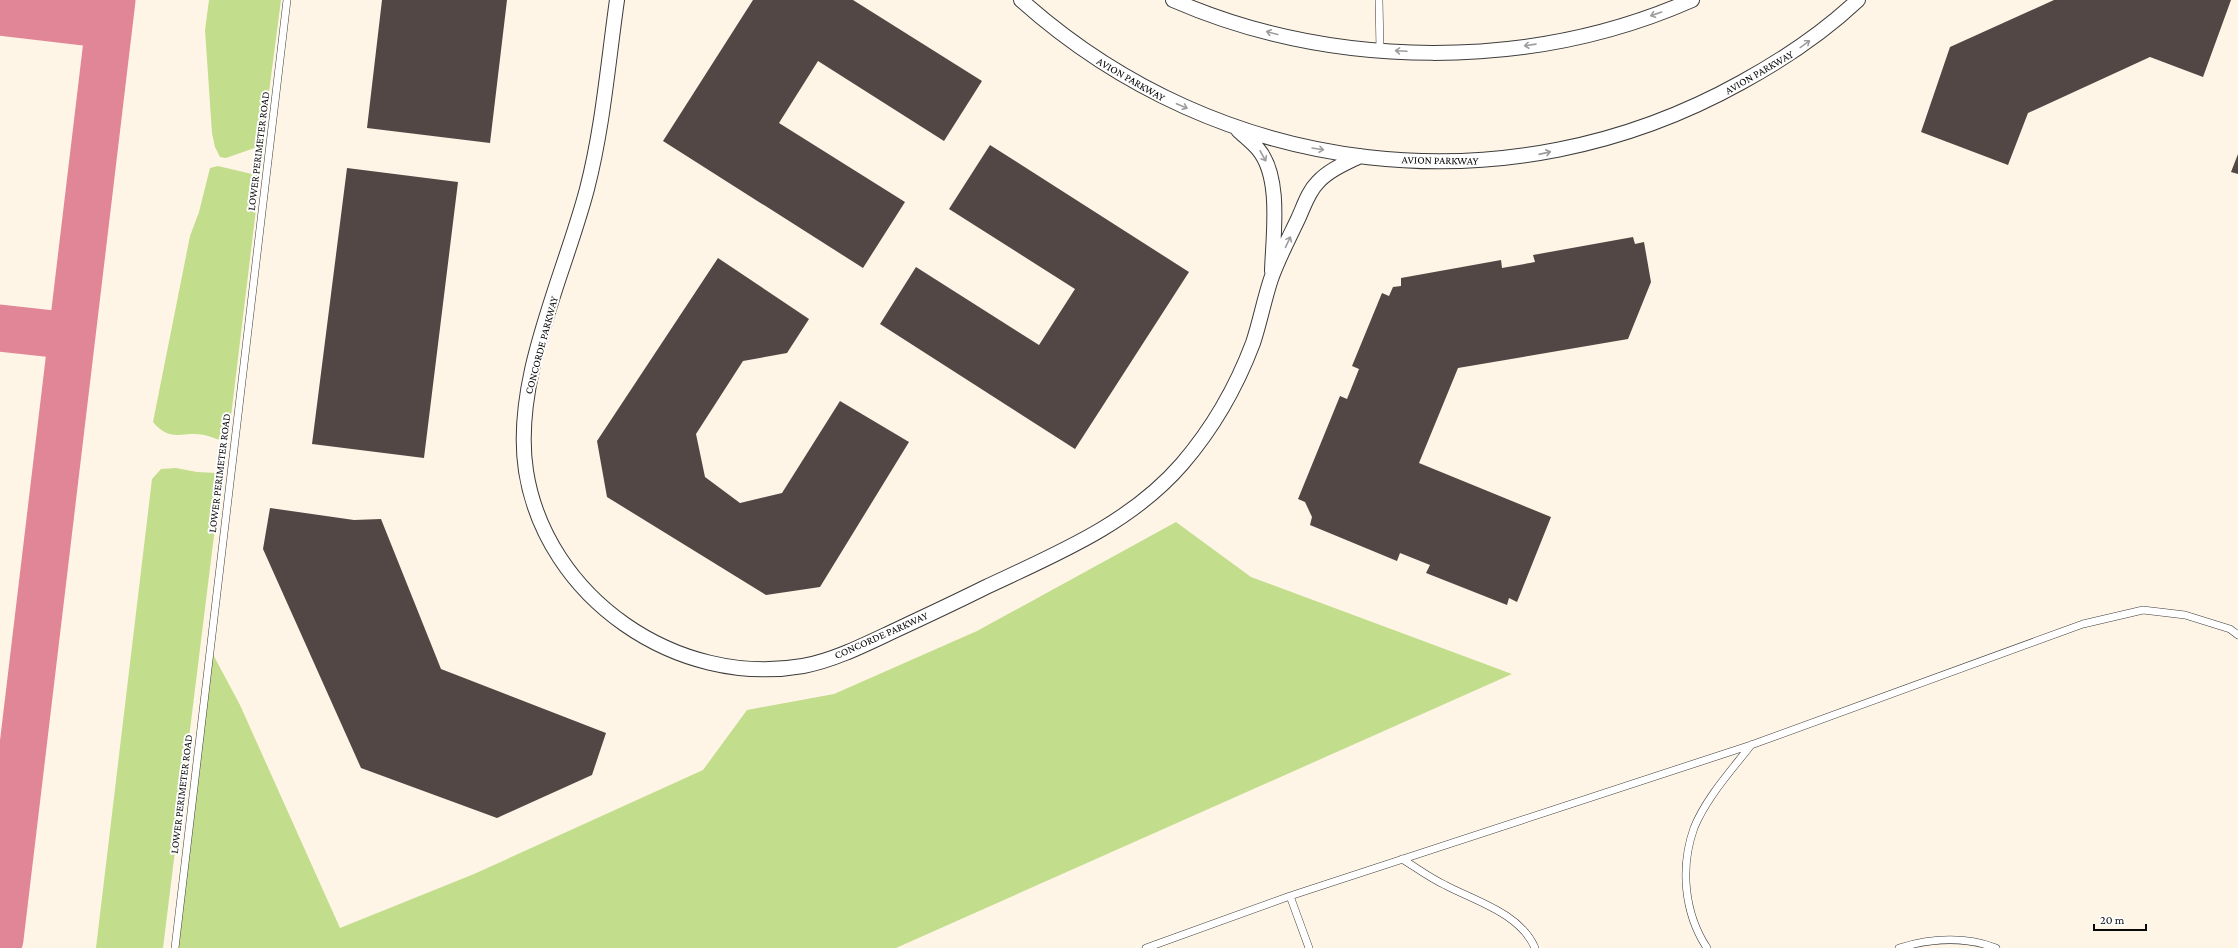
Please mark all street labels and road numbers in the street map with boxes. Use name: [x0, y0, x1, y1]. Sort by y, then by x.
street label: AVION PARKWAY: [1723, 47, 1795, 96]
street label: AVION PARKWAY: [1095, 55, 1167, 104]
street label: LOWER PERIMETER ROAD: [245, 91, 271, 211]
street label: AVION PARKWAY: [1401, 153, 1479, 167]
street label: CONCORDE PARKWAY: [522, 295, 560, 395]
street label: LOWER PERIMETER ROAD: [206, 413, 232, 533]
street label: CONCORDE PARKWAY: [832, 609, 930, 661]
street label: LOWER PERIMETER ROAD: [168, 734, 194, 854]

